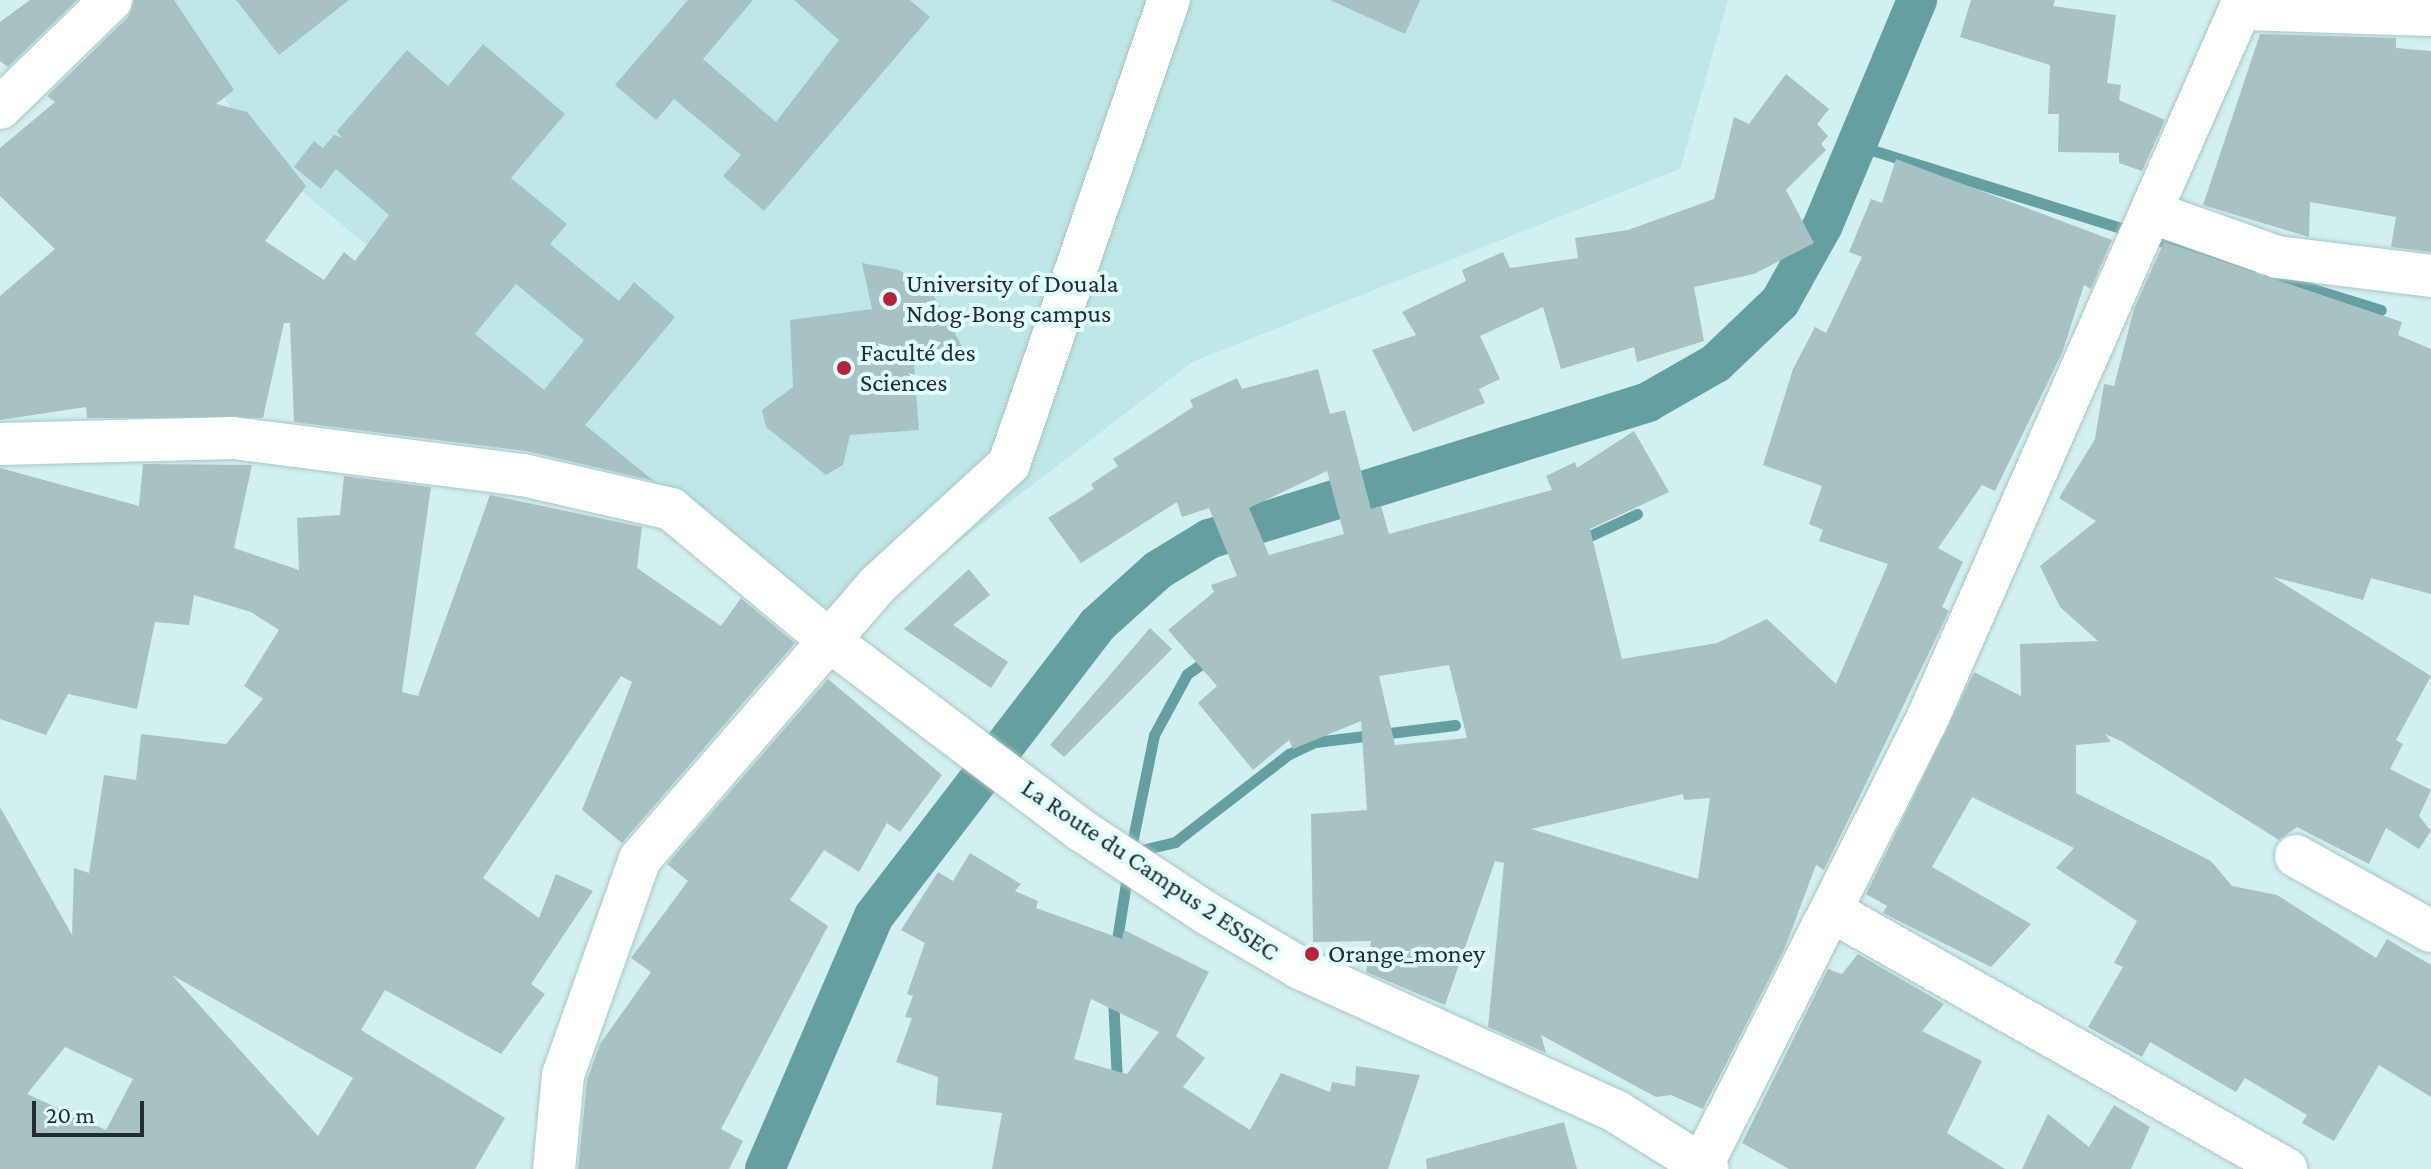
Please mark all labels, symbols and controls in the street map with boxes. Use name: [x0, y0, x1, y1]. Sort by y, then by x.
place label: University of Douala Ndog-Bong campus: [906, 268, 1119, 330]
marker: University of Douala Ndog-Bong campus: [881, 290, 899, 308]
place label: Faculté des Sciences: [860, 337, 976, 398]
marker: Faculté des Sciences: [835, 359, 853, 377]
street label: La Route du Campus 2 ESSEC: [1016, 772, 1284, 968]
place label: Orange_money: [1328, 938, 1485, 970]
marker: Orange_money: [1303, 945, 1321, 963]
scale bar: [36, 1085, 148, 1135]
text: 20 m: [46, 1101, 95, 1128]

